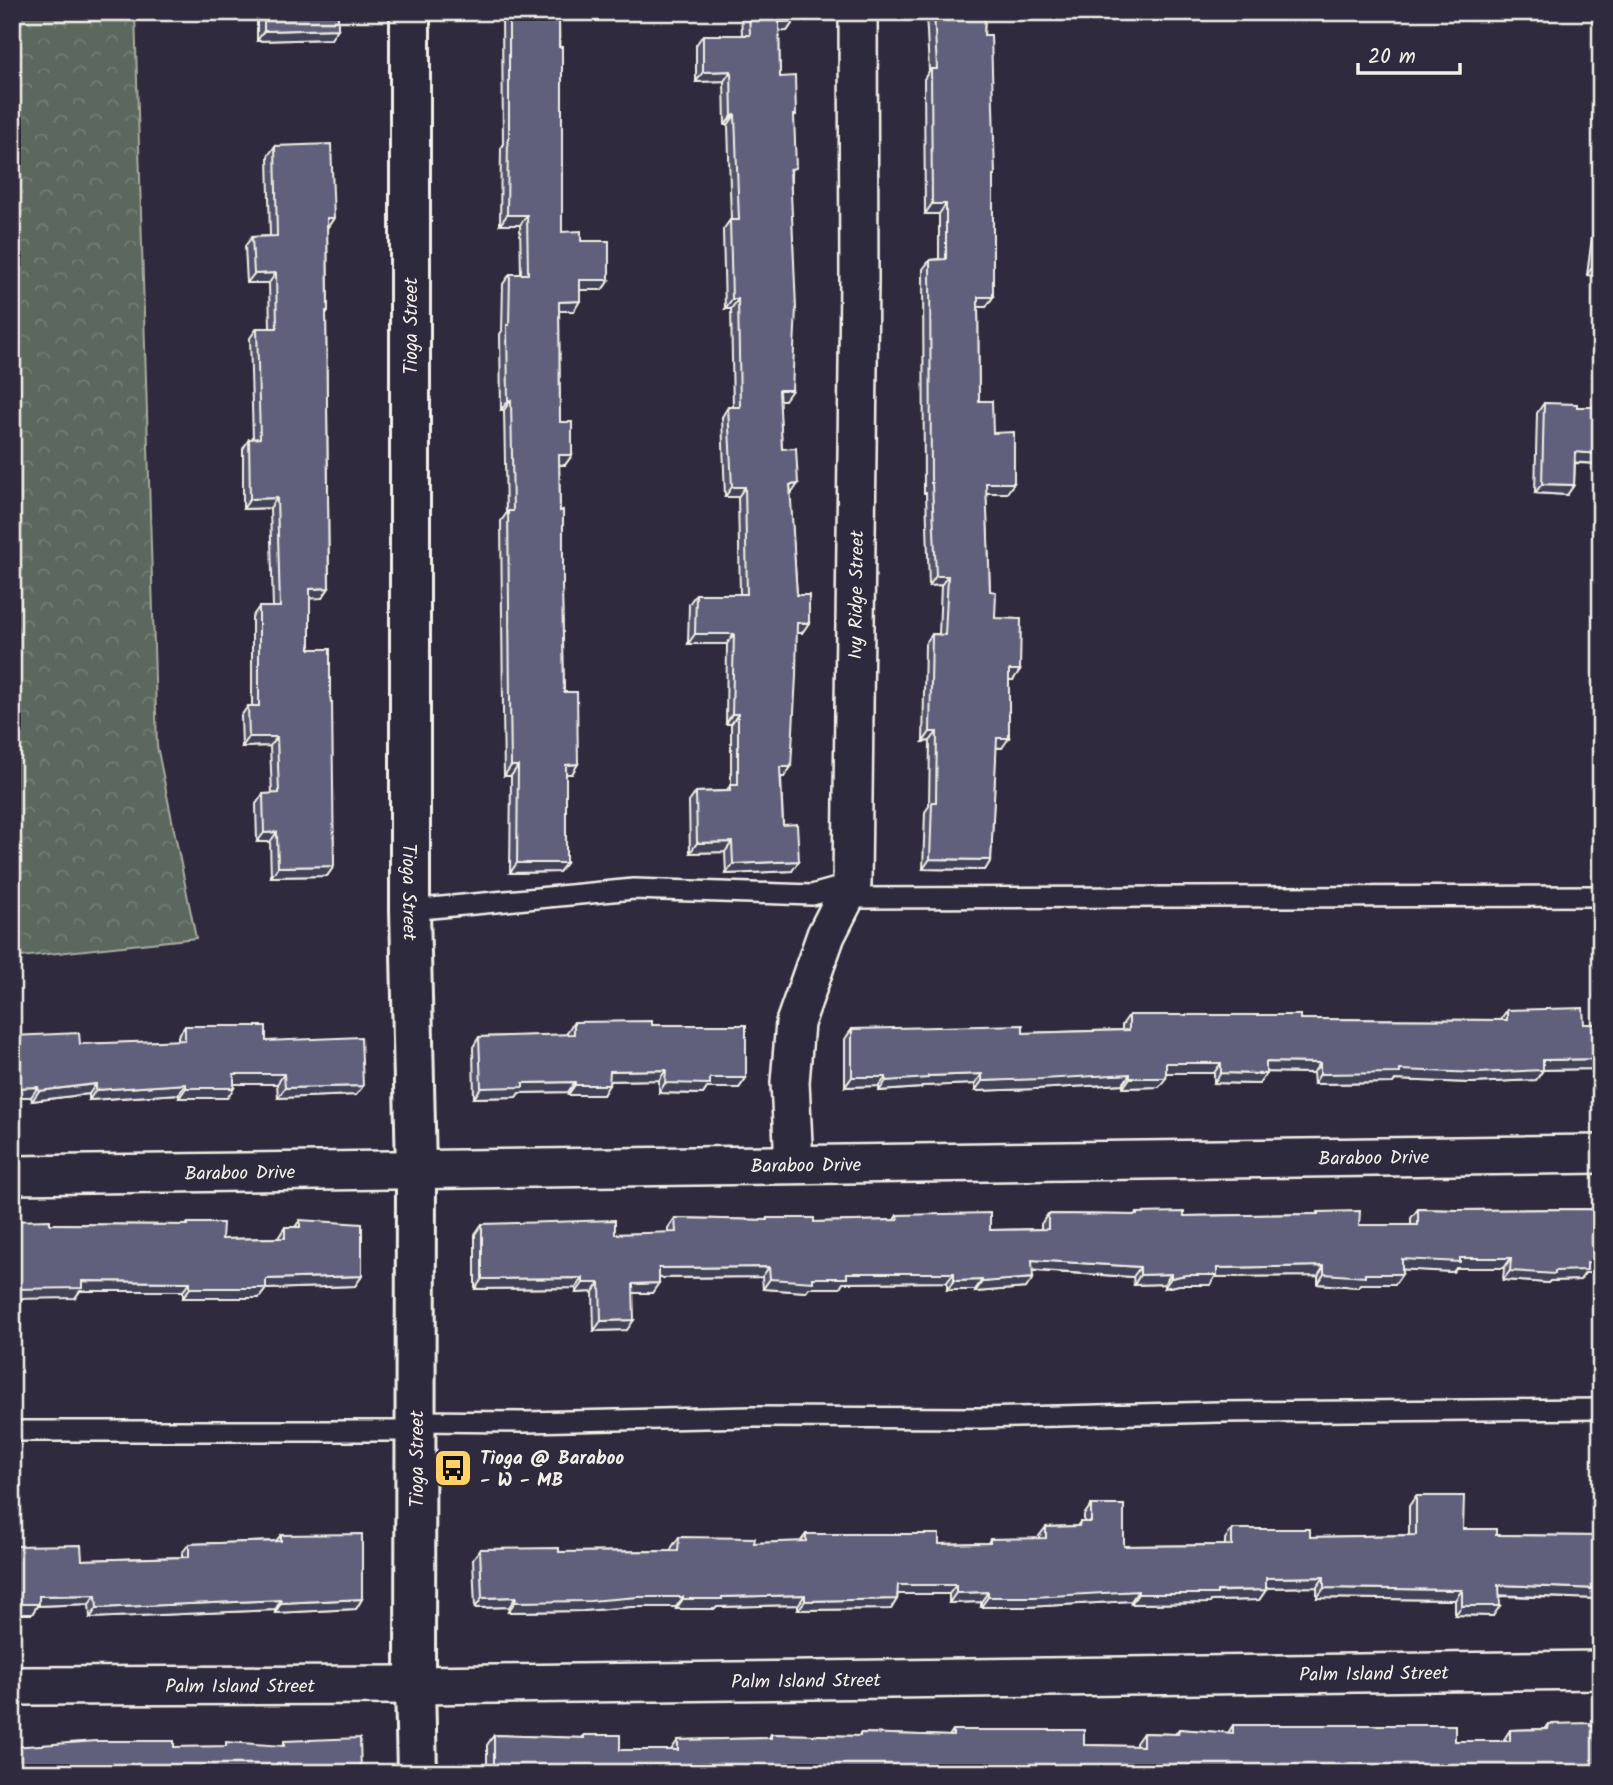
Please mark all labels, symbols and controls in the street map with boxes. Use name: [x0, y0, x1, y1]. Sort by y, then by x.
scale bar: [1358, 32, 1459, 76]
text: 20 m: [1368, 41, 1416, 74]
street label: Tioga Street: [397, 277, 427, 375]
street label: Ivy Ridge Street: [842, 530, 873, 660]
street label: Tioga Street: [393, 843, 424, 942]
street label: Baraboo Drive: [1318, 1143, 1430, 1175]
street label: Baraboo Drive: [750, 1151, 862, 1182]
street label: Baraboo Drive: [184, 1158, 296, 1190]
street label: Tioga Street: [403, 1410, 433, 1508]
place label: Tioga @ Baraboo - W - MB: [480, 1444, 624, 1496]
bus stop icon: Tioga @ Baraboo - W - MB: [432, 1447, 474, 1489]
street label: Palm Island Street: [1299, 1659, 1450, 1691]
street label: Palm Island Street: [731, 1666, 882, 1698]
street label: Palm Island Street: [165, 1672, 316, 1703]

